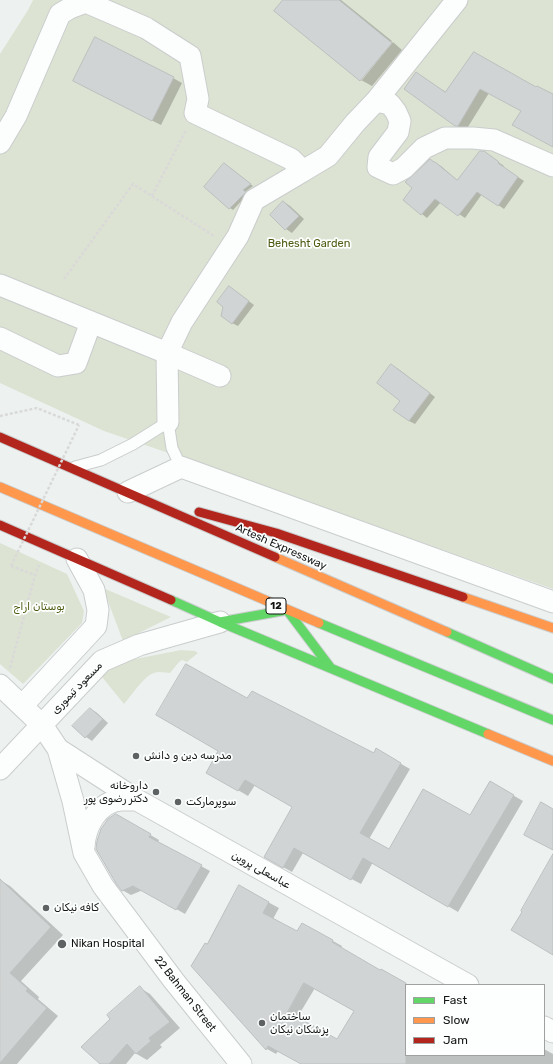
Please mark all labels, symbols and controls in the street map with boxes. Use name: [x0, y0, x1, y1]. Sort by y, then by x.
park label: Behesht Garden: [268, 237, 350, 251]
street label: Artesh Expressway: [233, 521, 329, 573]
road number: 12: [266, 598, 286, 614]
park label: بوستان اراج: [13, 600, 65, 614]
street label: مسعود تیموری: [49, 659, 105, 717]
place label: مدرسه دین و دانش: [144, 749, 232, 763]
marker: مدرسه دین و دانش: [131, 751, 141, 761]
place label: داروخانه دکتر رضوی پور: [84, 779, 148, 805]
marker: داروخانه دکتر رضوی پور: [151, 787, 161, 797]
place label: سوپرمارکت: [186, 795, 236, 809]
marker: سوپرمارکت: [173, 797, 183, 807]
street label: عباسعلی پروین: [229, 848, 293, 892]
place label: کافه نیکان: [54, 901, 99, 915]
marker: کافه نیکان: [41, 903, 51, 913]
place label: Nikan Hospital: [71, 937, 144, 951]
marker: Nikan Hospital: [56, 938, 68, 950]
street label: 22 Bahman Street: [151, 953, 219, 1035]
legend: [405, 984, 545, 1056]
text: Fast: [443, 993, 467, 1007]
place label: ساختمان پزشکان نیکان: [270, 1010, 329, 1036]
text: Slow: [443, 1013, 470, 1027]
marker: ساختمان پزشکان نیکان: [257, 1018, 267, 1028]
text: Jam: [443, 1033, 468, 1047]

